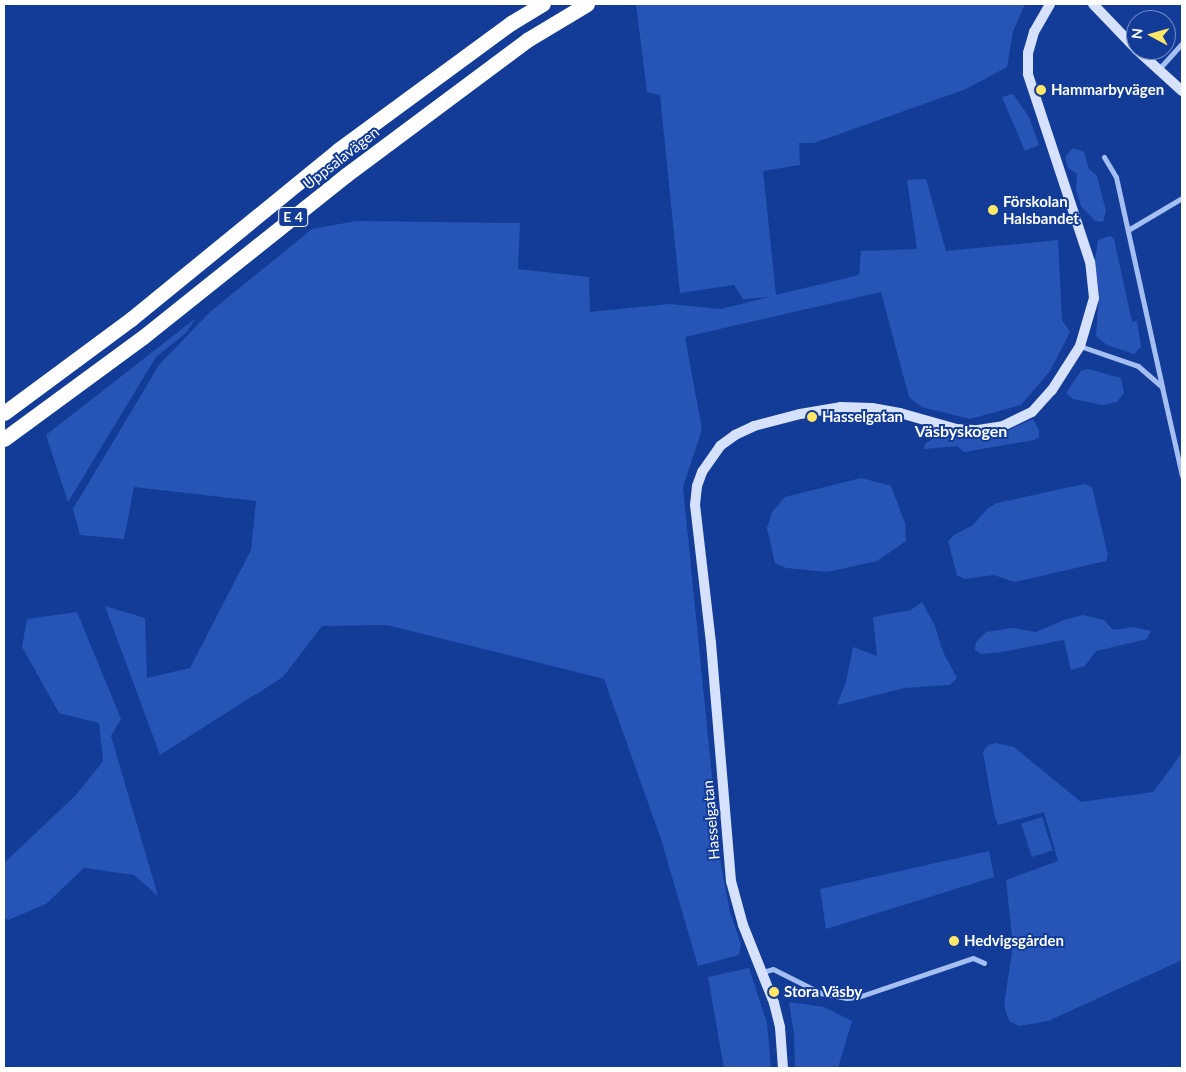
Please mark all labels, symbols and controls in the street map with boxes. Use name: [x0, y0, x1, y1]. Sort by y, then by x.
north arrow: [1126, 10, 1176, 60]
text: N: [1128, 27, 1146, 40]
place label: Hammarbyvägen: [1051, 81, 1164, 99]
marker: Hammarbyvägen: [1035, 84, 1047, 96]
street label: Uppsalavägen: [299, 123, 383, 193]
place label: Förskolan Halsbandet: [1003, 192, 1079, 227]
marker: Förskolan Halsbandet: [987, 204, 999, 216]
road number: E 4: [278, 206, 308, 228]
place label: Hasselgatan: [822, 408, 903, 426]
marker: Hasselgatan: [806, 411, 818, 423]
district label: Väsbyskogen: [915, 421, 1007, 441]
street label: Hasselgatan: [699, 780, 723, 860]
place label: Hedvigsgården: [964, 932, 1064, 950]
marker: Hedvigsgården: [948, 935, 960, 947]
place label: Stora Väsby: [784, 983, 863, 1001]
marker: Stora Väsby: [768, 986, 780, 998]

